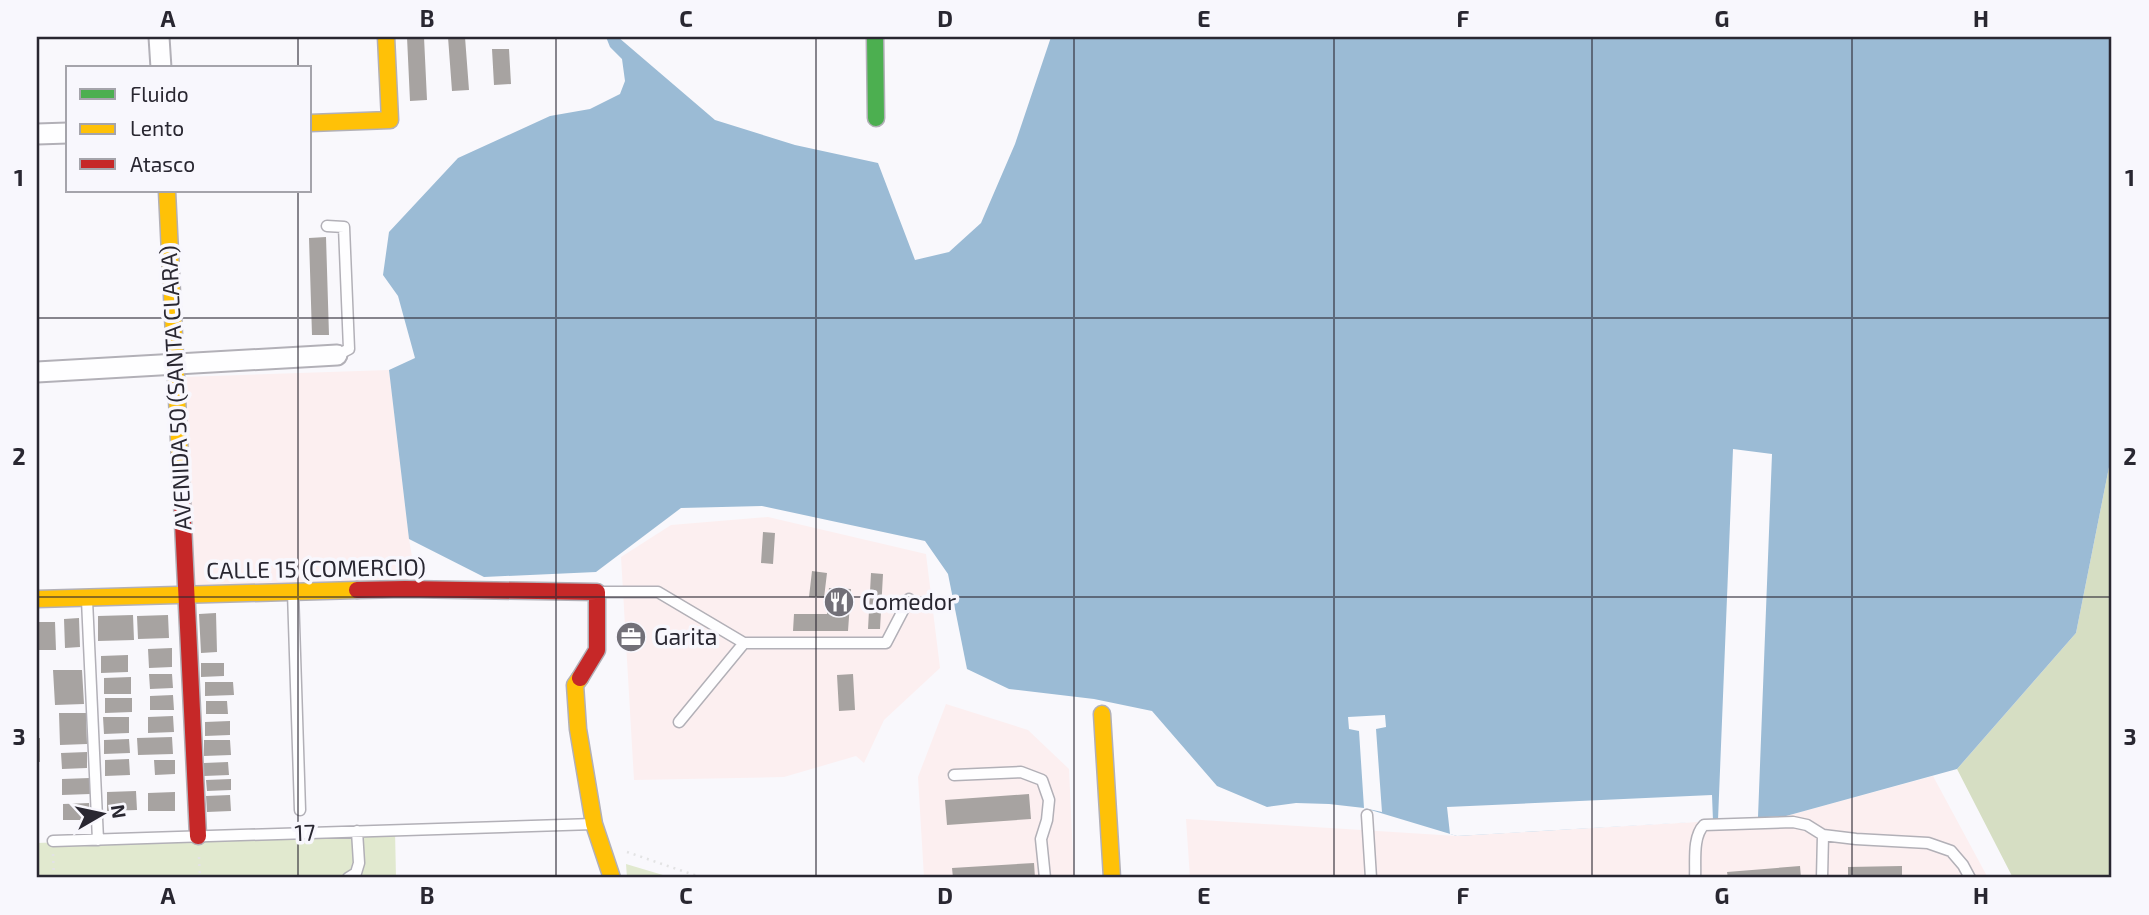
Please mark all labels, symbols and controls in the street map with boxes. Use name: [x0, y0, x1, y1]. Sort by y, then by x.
text: A: [160, 4, 176, 32]
text: B: [420, 4, 434, 32]
text: C: [679, 4, 693, 32]
text: D: [937, 4, 953, 32]
text: E: [1197, 4, 1211, 32]
text: F: [1457, 4, 1470, 32]
text: G: [1715, 4, 1729, 32]
text: H: [1973, 4, 1989, 32]
legend: [66, 66, 312, 192]
text: Fluido: [130, 81, 189, 106]
text: Lento: [130, 115, 184, 140]
text: Atasco: [130, 151, 195, 176]
text: 1: [14, 163, 24, 191]
text: 1: [2125, 163, 2135, 191]
street label: AVENIDA 50 (SANTA CLARA): [154, 245, 196, 531]
text: 2: [12, 442, 26, 470]
text: 2: [2123, 442, 2137, 470]
street label: CALLE 15 (COMERCIO): [206, 552, 426, 584]
restaurant icon: Comedor: [822, 585, 856, 619]
place label: Comedor: [862, 587, 956, 615]
office icon: Garita: [614, 620, 648, 654]
place label: Garita: [654, 622, 717, 650]
text: 3: [12, 722, 26, 750]
text: 3: [2123, 722, 2137, 750]
north arrow: [66, 778, 136, 848]
text: N: [107, 803, 132, 820]
street label: 17: [294, 818, 316, 846]
text: A: [160, 881, 176, 909]
text: B: [420, 881, 434, 909]
text: C: [679, 881, 693, 909]
text: D: [937, 881, 953, 909]
text: E: [1197, 881, 1211, 909]
text: F: [1457, 881, 1470, 909]
text: G: [1715, 881, 1729, 909]
text: H: [1973, 881, 1989, 909]

